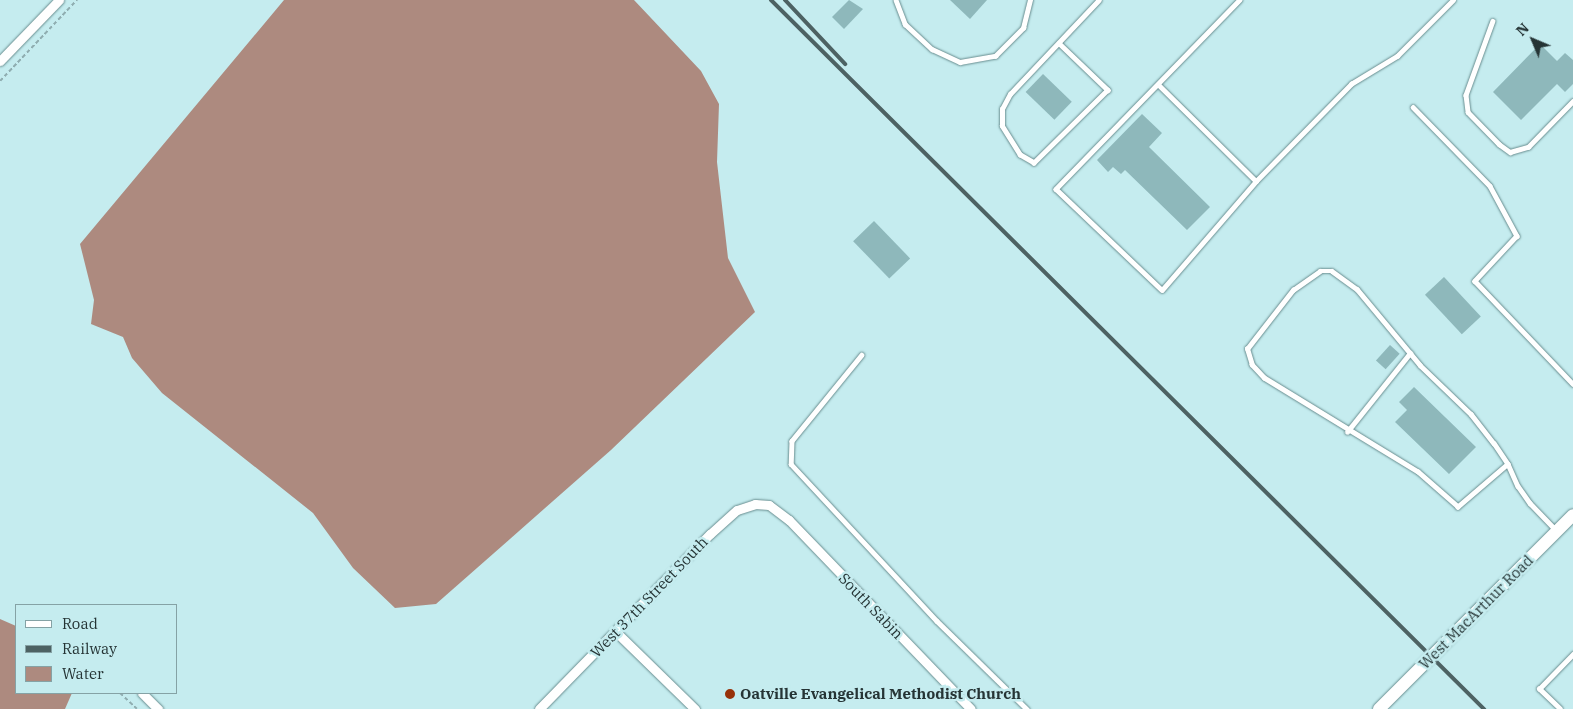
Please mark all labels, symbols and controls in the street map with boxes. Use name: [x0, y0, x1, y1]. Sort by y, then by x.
north arrow: [1508, 15, 1558, 65]
text: N: [1512, 19, 1533, 40]
street label: West 37th Street South: [587, 533, 711, 661]
street label: West MacArthur Road: [1415, 551, 1537, 673]
street label: South Sabin: [835, 569, 907, 643]
legend: [15, 604, 178, 694]
text: Road: [62, 614, 98, 633]
text: Railway: [62, 639, 117, 658]
text: Water: [62, 664, 104, 683]
place label: Oatville Evangelical Methodist Church: [740, 685, 1021, 703]
marker: Oatville Evangelical Methodist Church: [724, 688, 736, 700]

